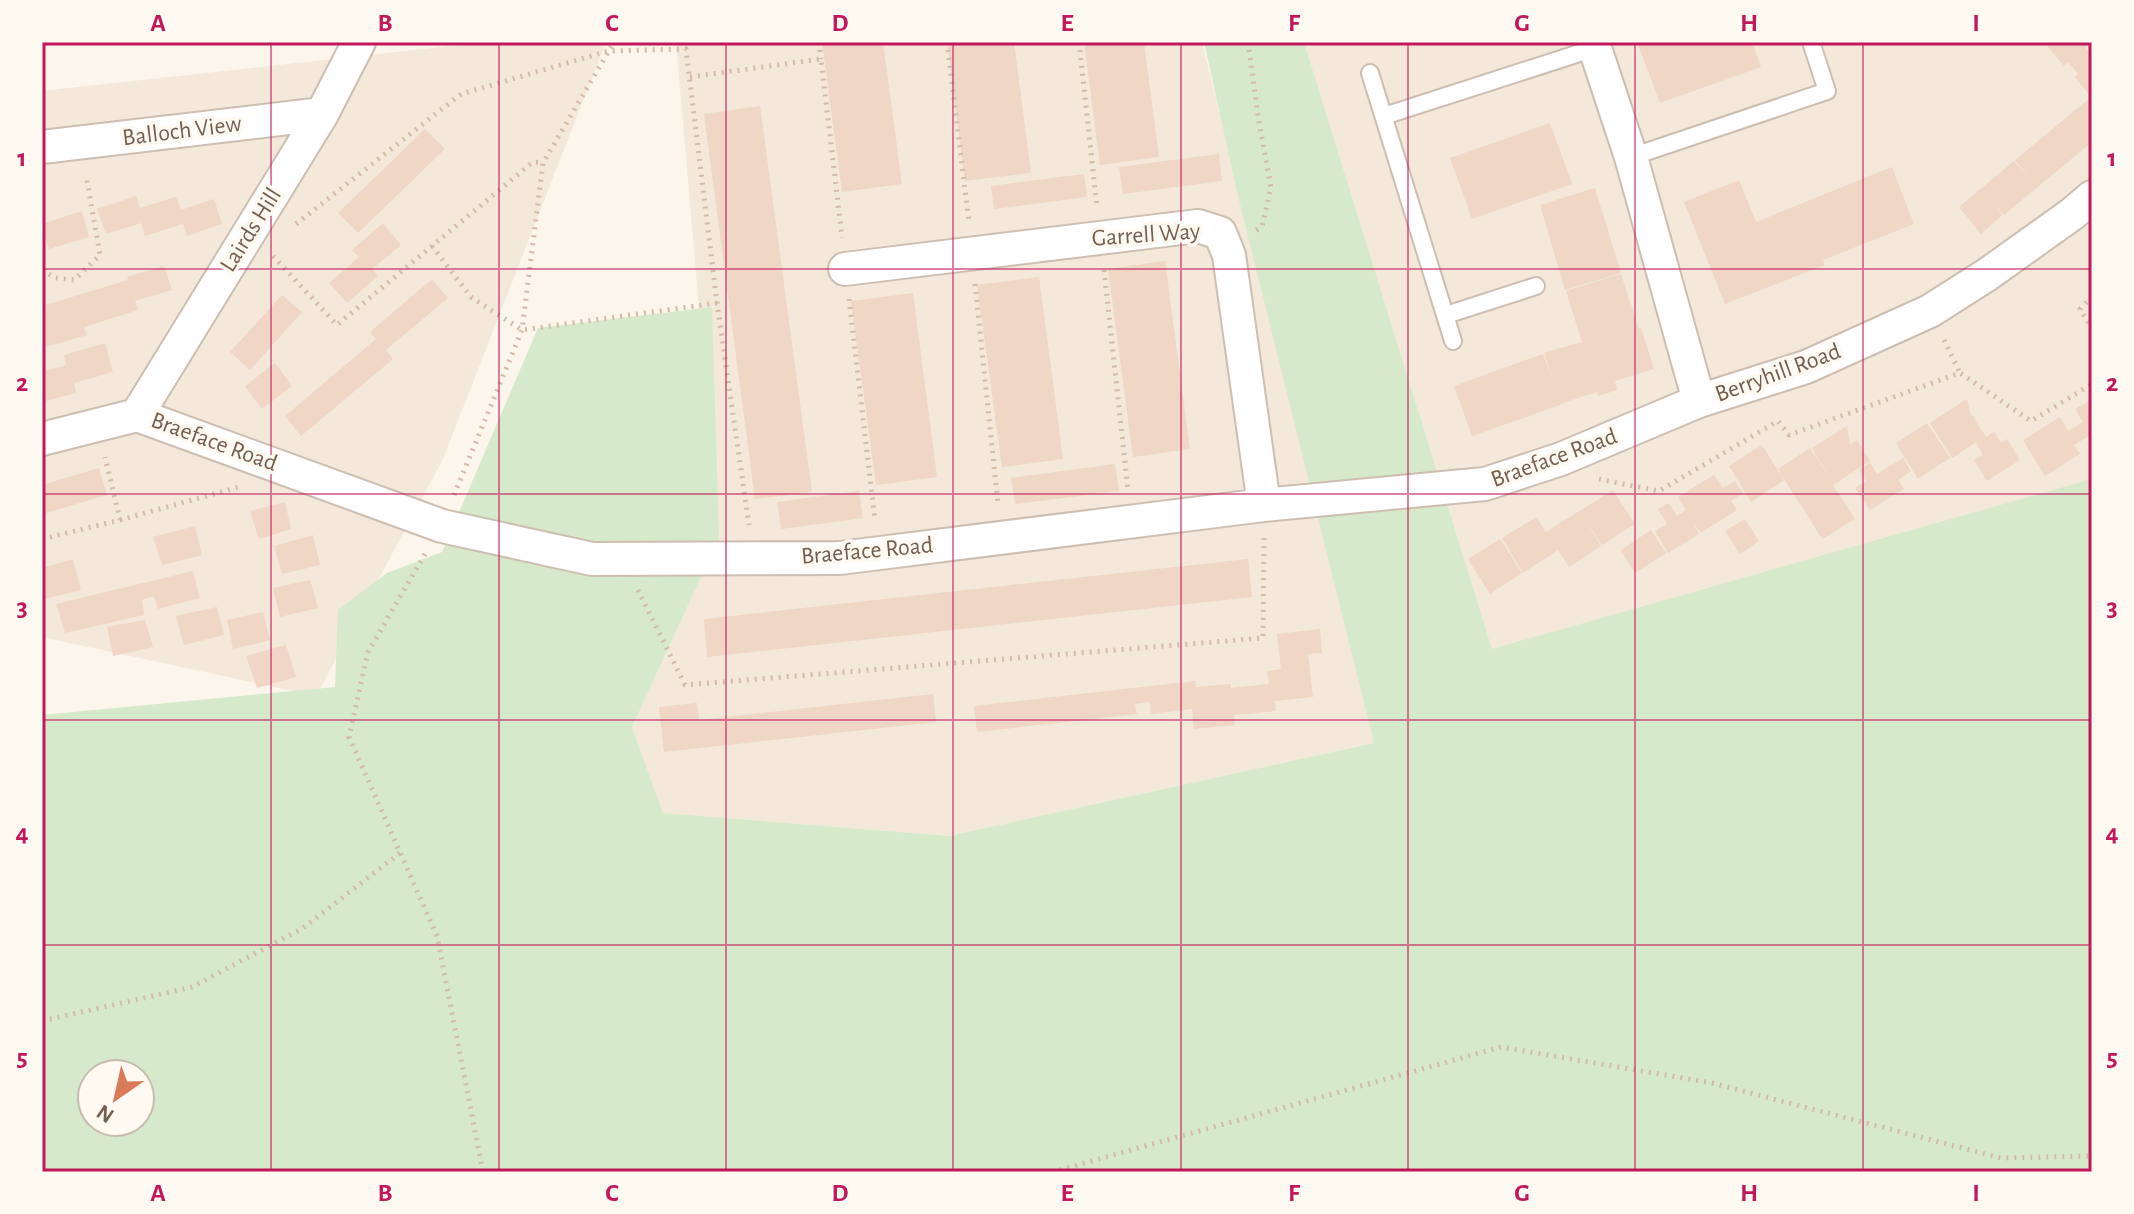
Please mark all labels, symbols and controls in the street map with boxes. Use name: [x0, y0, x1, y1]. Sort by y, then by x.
text: A: [150, 10, 166, 36]
text: B: [377, 10, 393, 36]
text: C: [605, 10, 619, 36]
text: D: [831, 10, 849, 36]
text: E: [1060, 10, 1074, 36]
text: F: [1288, 10, 1301, 36]
text: G: [1514, 10, 1530, 36]
text: H: [1740, 10, 1758, 36]
text: I: [1972, 10, 1980, 36]
street label: Balloch View: [121, 112, 243, 150]
text: 1: [17, 145, 27, 171]
text: 1: [2107, 145, 2117, 171]
street label: Lairds Hill: [216, 184, 286, 276]
street label: Garrell Way: [1091, 219, 1201, 251]
street label: Berryhill Road: [1712, 339, 1844, 407]
text: 2: [16, 370, 28, 396]
text: 2: [2106, 370, 2118, 396]
street label: Braeface Road: [148, 408, 280, 476]
street label: Braeface Road: [1488, 424, 1620, 492]
street label: Braeface Road: [800, 533, 934, 569]
text: 3: [16, 595, 28, 621]
text: 3: [2106, 595, 2118, 621]
text: 4: [15, 820, 29, 846]
text: 4: [2105, 820, 2119, 846]
text: 5: [16, 1045, 28, 1071]
text: 5: [2106, 1045, 2118, 1071]
north arrow: [76, 1058, 156, 1138]
text: N: [93, 1100, 118, 1127]
text: A: [150, 1180, 166, 1206]
text: B: [377, 1180, 393, 1206]
text: C: [605, 1180, 619, 1206]
text: D: [831, 1180, 849, 1206]
text: E: [1060, 1180, 1074, 1206]
text: F: [1288, 1180, 1301, 1206]
text: G: [1514, 1180, 1530, 1206]
text: H: [1740, 1180, 1758, 1206]
text: I: [1972, 1180, 1980, 1206]

